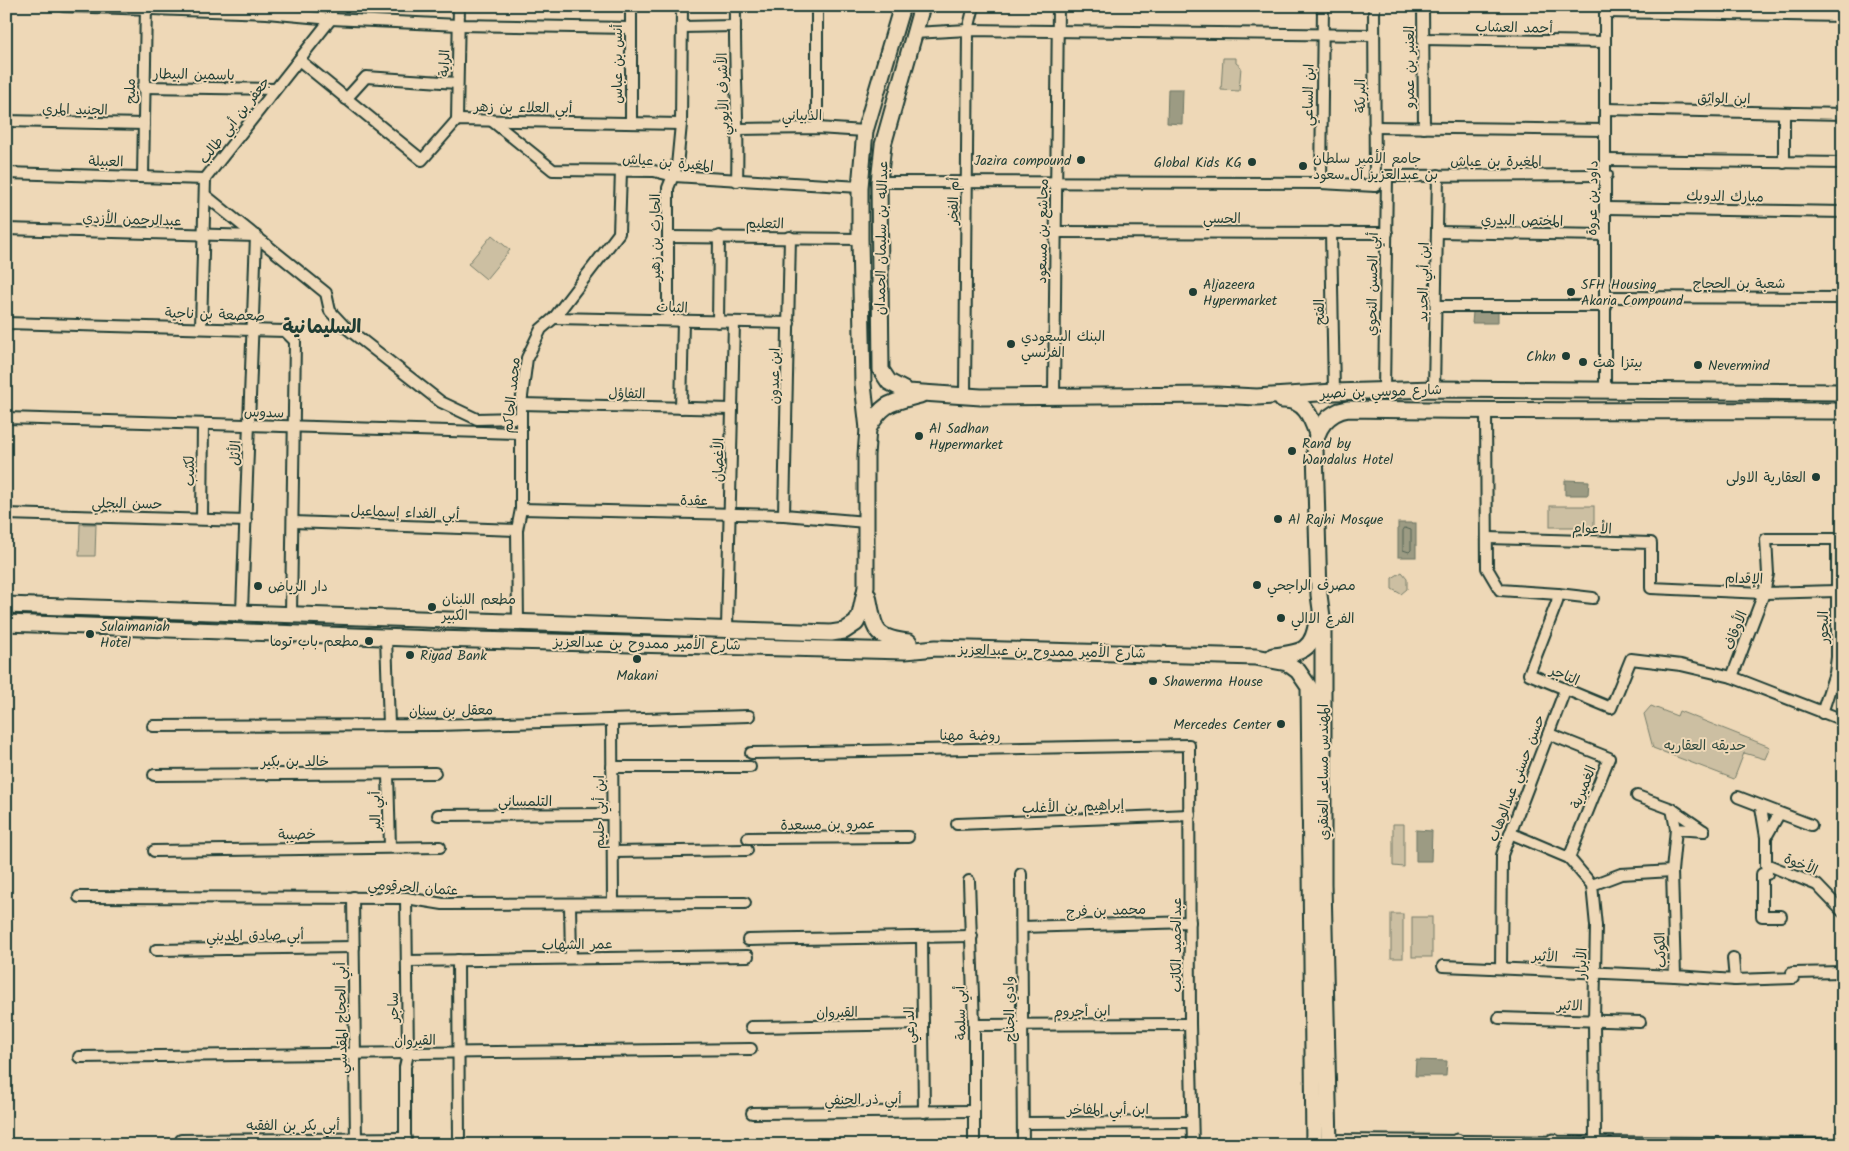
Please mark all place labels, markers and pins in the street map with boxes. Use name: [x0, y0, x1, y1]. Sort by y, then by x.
place label: جامع الأمير سلطان بن عبدالعزيز آل سعود: [1313, 148, 1438, 186]
place label: Jazira compound: [974, 150, 1072, 172]
place label: Global Kids KG: [1154, 152, 1242, 174]
marker: Jazira compound: [1075, 154, 1087, 166]
marker: Global Kids KG: [1246, 156, 1258, 168]
marker: جامع الأمير سلطان بن عبدالعزيز آل سعود: [1297, 160, 1309, 172]
place label: Aljazeera Hypermarket: [1203, 274, 1278, 312]
place label: SFH Housing Akaria Compound: [1581, 274, 1684, 312]
marker: Aljazeera Hypermarket: [1187, 286, 1199, 298]
marker: SFH Housing Akaria Compound: [1565, 286, 1577, 298]
place label: البنك السعودي الفرنسي: [1021, 326, 1105, 365]
marker: البنك السعودي الفرنسي: [1005, 338, 1017, 350]
place label: Chkn: [1526, 346, 1556, 368]
marker: Chkn: [1560, 350, 1572, 362]
place label: بيتزا هت: [1593, 352, 1643, 374]
place label: Nevermind: [1708, 355, 1771, 377]
marker: بيتزا هت: [1577, 356, 1589, 368]
marker: Nevermind: [1692, 359, 1704, 371]
place label: Al Sadhan Hypermarket: [929, 418, 1004, 456]
marker: Al Sadhan Hypermarket: [913, 430, 925, 442]
place label: Rand by Wandalus Hotel: [1302, 433, 1394, 471]
marker: Rand by Wandalus Hotel: [1286, 445, 1298, 457]
place label: العقارية الاولى: [1726, 467, 1806, 489]
marker: العقارية الاولى: [1810, 471, 1822, 483]
place label: Al Rajhi Mosque: [1288, 509, 1384, 531]
marker: Al Rajhi Mosque: [1272, 513, 1284, 525]
place label: مصرف الراجحي: [1267, 575, 1356, 598]
place label: دار الرياض: [268, 576, 328, 598]
marker: مصرف الراجحي: [1251, 579, 1263, 591]
marker: دار الرياض: [252, 580, 264, 592]
place label: مطعم اللبنان الكبير: [441, 589, 516, 627]
marker: مطعم اللبنان الكبير: [426, 601, 438, 613]
place label: الفرع الاالي: [1291, 608, 1354, 631]
marker: الفرع الاالي: [1275, 612, 1287, 624]
place label: Sulaimaniah Hotel: [100, 616, 170, 654]
marker: Sulaimaniah Hotel: [84, 628, 96, 640]
place label: مطعم باب توما: [270, 631, 359, 653]
marker: مطعم باب توما: [363, 635, 375, 647]
place label: Riyad Bank: [420, 645, 487, 667]
marker: Riyad Bank: [404, 649, 416, 661]
marker: Makani: [631, 653, 643, 665]
place label: Makani: [616, 665, 658, 687]
place label: Shawerma House: [1163, 671, 1264, 693]
marker: Shawerma House: [1147, 675, 1159, 687]
place label: Mercedes Center: [1173, 714, 1272, 736]
marker: Mercedes Center: [1275, 718, 1287, 730]

